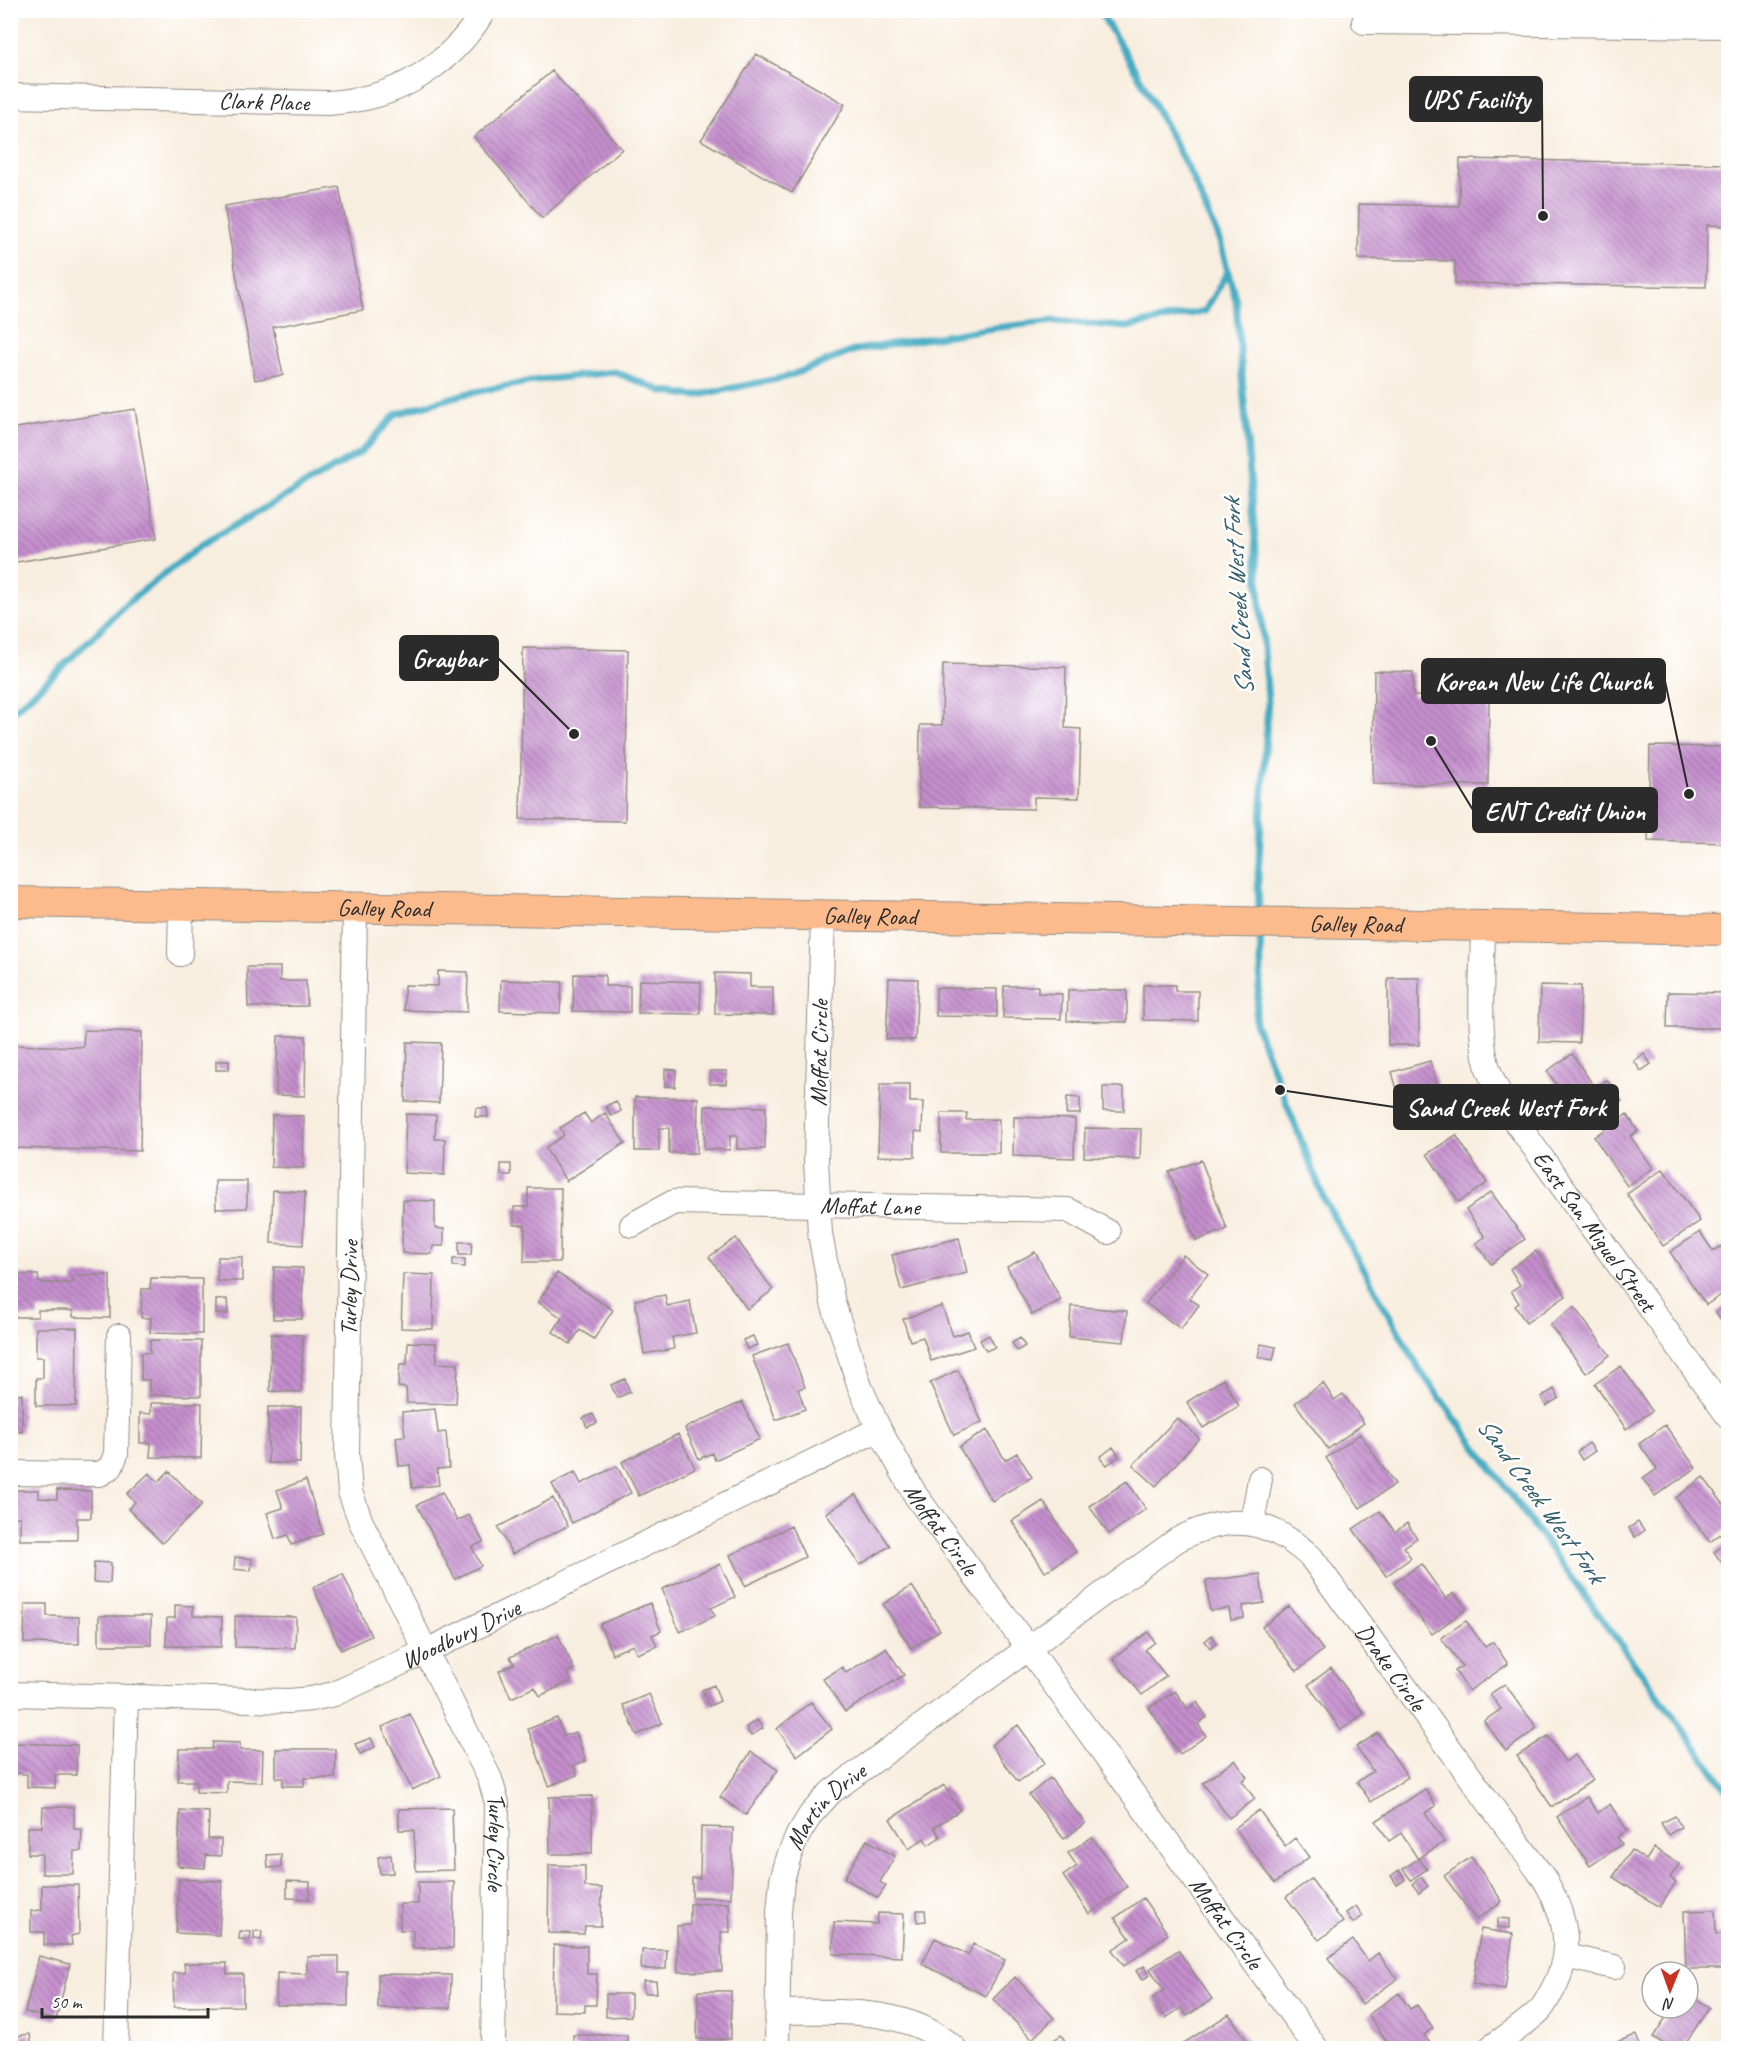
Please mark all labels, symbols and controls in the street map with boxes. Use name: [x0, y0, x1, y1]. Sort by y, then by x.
callout: UPS Facility: [1410, 77, 1542, 121]
text: UPS Facility: [1422, 83, 1533, 116]
street label: Clark Place: [218, 86, 312, 118]
water label: Sand Creek West Fork: [1214, 493, 1261, 696]
callout: Graybar: [400, 636, 498, 680]
text: Graybar: [412, 642, 489, 675]
callout: Korean New Life Church: [1422, 659, 1665, 703]
text: Korean New Life Church: [1435, 665, 1654, 698]
callout: ENT Credit Union: [1473, 788, 1657, 832]
text: ENT Credit Union: [1485, 795, 1646, 828]
street label: Galley Road: [337, 892, 434, 924]
street label: Galley Road: [823, 900, 920, 932]
street label: Galley Road: [1309, 908, 1406, 940]
street label: Moffat Circle: [803, 997, 835, 1107]
callout: Sand Creek West Fork: [1394, 1085, 1618, 1129]
text: Sand Creek West Fork: [1406, 1091, 1608, 1124]
street label: East San Miguel Street: [1526, 1145, 1664, 1319]
street label: Moffat Lane: [820, 1190, 922, 1222]
street label: Turley Drive: [333, 1238, 365, 1336]
water label: Sand Creek West Fork: [1470, 1411, 1615, 1593]
street label: Moffat Circle: [897, 1479, 986, 1583]
street label: Woodbury Drive: [397, 1592, 527, 1676]
street label: Drake Circle: [1349, 1618, 1434, 1718]
street label: Martin Drive: [779, 1755, 874, 1854]
street label: Turley Circle: [480, 1790, 513, 1893]
street label: Moffat Circle: [1183, 1871, 1271, 1977]
north arrow: [1640, 1960, 1700, 2020]
scale bar: [42, 1981, 208, 2019]
text: 50 m: [51, 1991, 84, 2013]
text: N: [1662, 1994, 1675, 2014]

